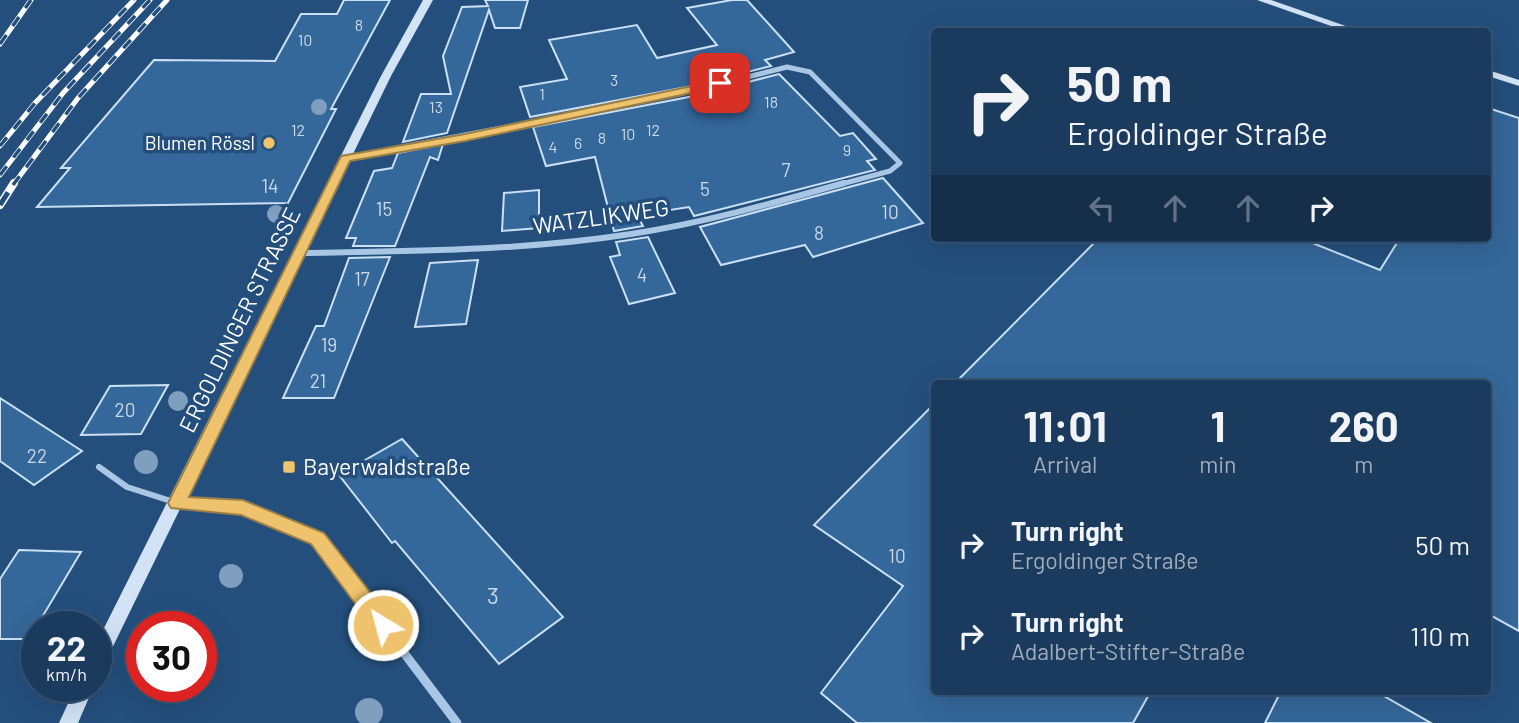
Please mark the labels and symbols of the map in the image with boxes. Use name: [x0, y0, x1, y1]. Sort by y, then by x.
house number: 8: [355, 15, 363, 34]
house number: 10: [298, 30, 312, 49]
pin: [690, 53, 750, 113]
house number: 3: [610, 70, 618, 89]
house number: 1: [539, 84, 545, 103]
house number: 18: [764, 92, 778, 111]
house number: 13: [429, 97, 443, 116]
house number: 12: [291, 120, 305, 139]
house number: 12: [646, 120, 660, 139]
house number: 10: [621, 124, 635, 143]
house number: 8: [598, 128, 606, 147]
place label: Blumen Rössl: [145, 131, 255, 154]
house number: 6: [574, 133, 582, 152]
marker: Blumen Rössl: [261, 135, 277, 151]
house number: 4: [549, 137, 557, 156]
house number: 9: [843, 140, 851, 159]
house number: 7: [782, 158, 791, 181]
house number: 14: [261, 174, 279, 197]
house number: 5: [700, 177, 710, 200]
street label: WATZLIKWEG: [531, 193, 671, 239]
house number: 15: [376, 197, 392, 220]
house number: 10: [881, 200, 899, 223]
street label: ERGOLDINGER STRASSE: [172, 203, 306, 437]
house number: 8: [814, 221, 824, 244]
house number: 4: [637, 263, 647, 286]
house number: 17: [354, 267, 370, 290]
house number: 19: [321, 333, 337, 356]
house number: 21: [310, 369, 326, 392]
house number: 20: [115, 398, 135, 421]
house number: 22: [27, 444, 47, 467]
place label: Bayerwaldstraße: [303, 452, 471, 480]
marker: Bayerwaldstraße: [281, 459, 297, 475]
house number: 10: [888, 544, 906, 567]
house number: 3: [487, 581, 499, 609]
position arrow: [346, 588, 420, 662]
speed limit sign: 30: [126, 611, 217, 702]

